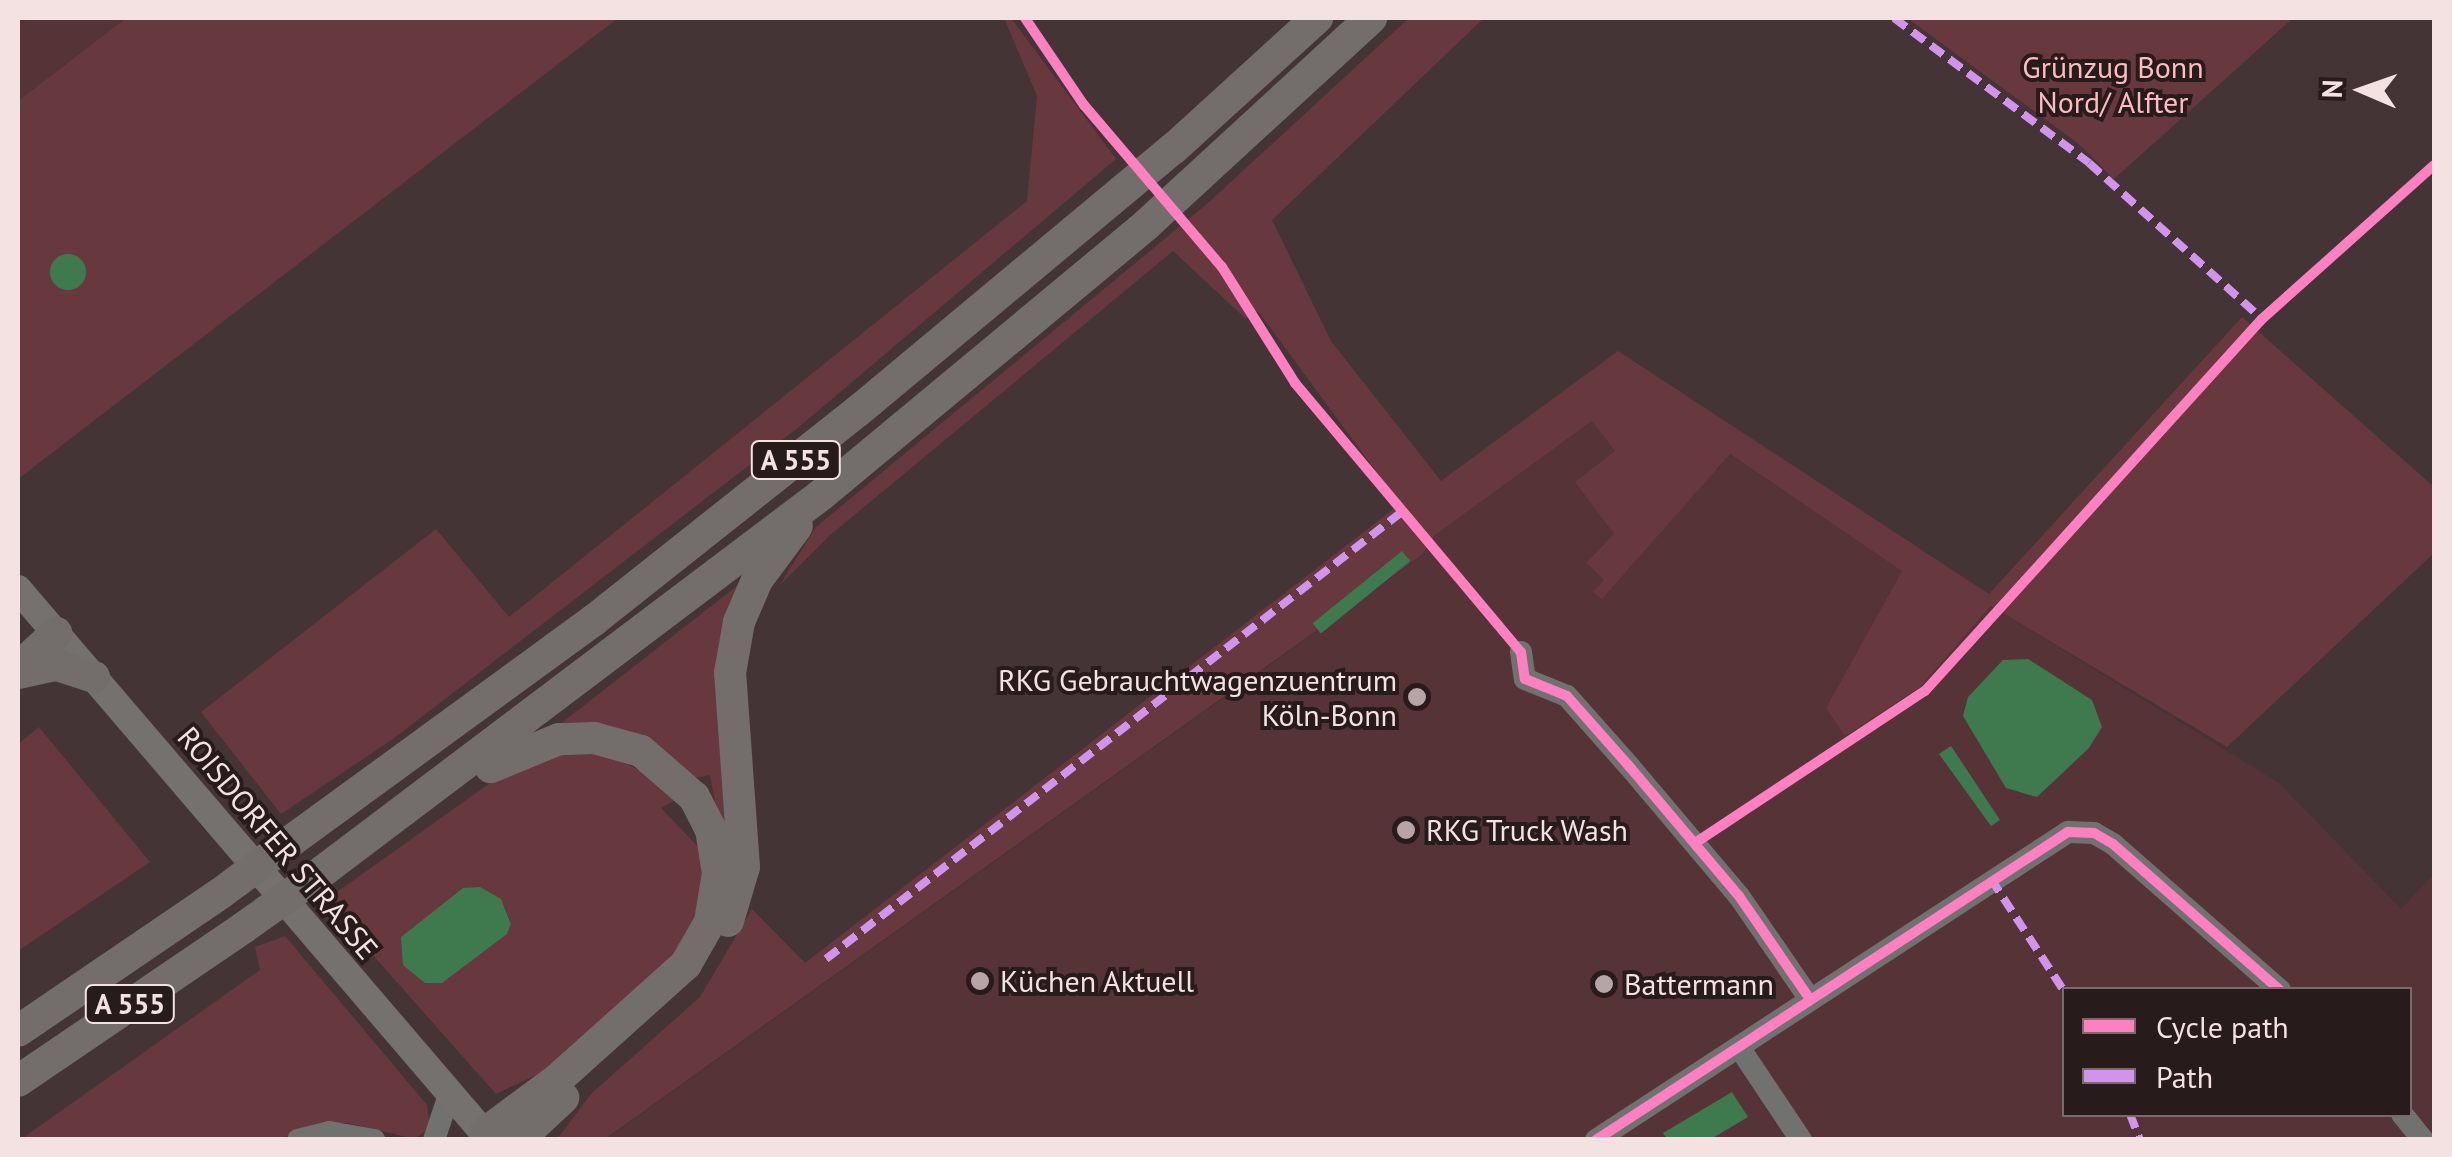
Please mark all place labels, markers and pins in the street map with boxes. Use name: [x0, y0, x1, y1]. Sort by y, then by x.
place label: RKG Gebrauchtwagenzuentrum Köln-Bonn: [998, 662, 1397, 732]
marker: RKG Gebrauchtwagenzuentrum Köln-Bonn: [1406, 686, 1428, 708]
place label: RKG Truck Wash: [1426, 812, 1630, 848]
marker: RKG Truck Wash: [1395, 819, 1417, 841]
place label: Küchen Aktuell: [1000, 963, 1195, 999]
place label: Battermann: [1624, 966, 1774, 1002]
marker: Küchen Aktuell: [969, 970, 991, 992]
marker: Battermann: [1593, 973, 1615, 995]

